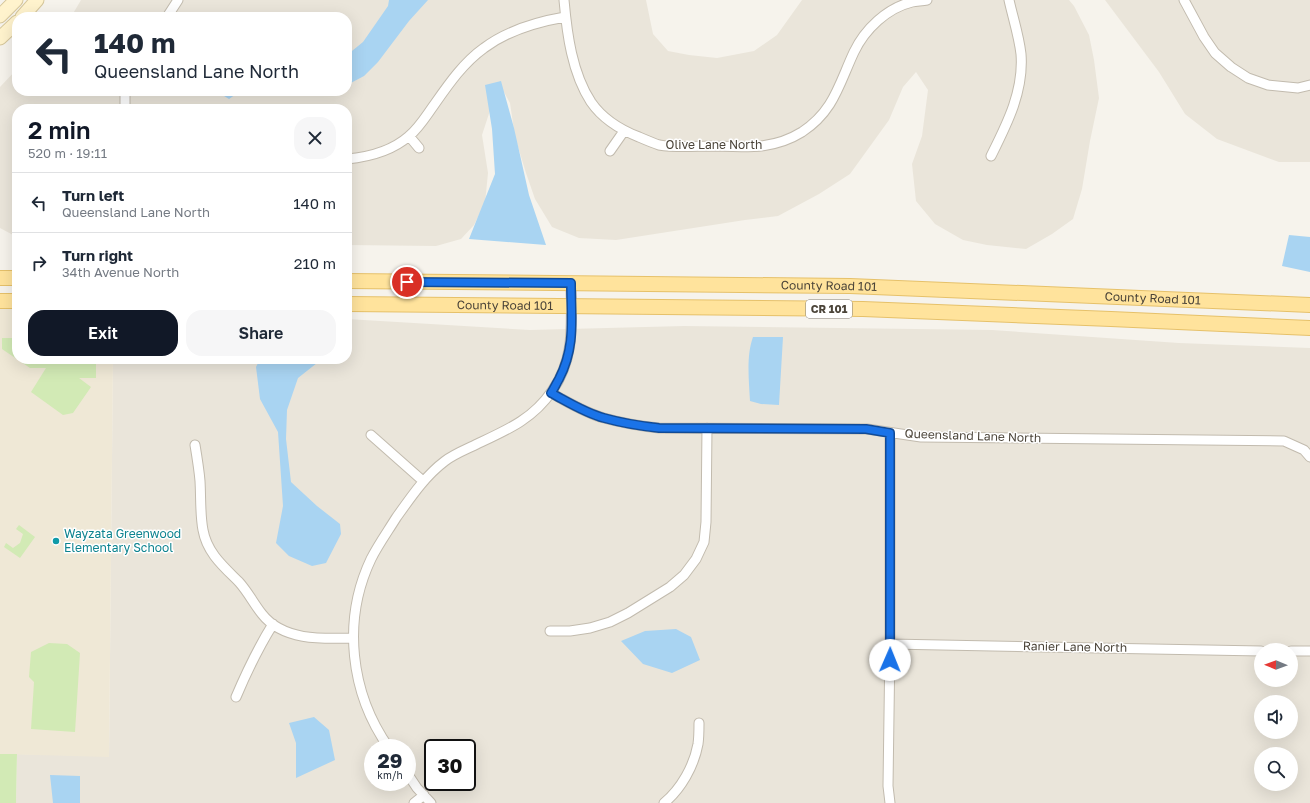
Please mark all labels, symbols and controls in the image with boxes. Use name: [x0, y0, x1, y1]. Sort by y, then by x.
text: 140 m: [94, 26, 176, 59]
icon: left: [28, 28, 80, 80]
text: Queensland Lane North: [94, 60, 299, 82]
text: 2 min: [28, 115, 90, 144]
button: close: [294, 117, 336, 159]
street label: Olive Lane North: [666, 137, 762, 152]
text: 520 m · 19:11: [28, 145, 107, 161]
text: Turn left: [62, 186, 124, 204]
icon: left: [28, 192, 50, 214]
text: 140 m: [293, 194, 336, 212]
text: Queensland Lane North: [62, 204, 210, 220]
text: Turn right: [62, 246, 133, 264]
icon: right: [28, 252, 50, 274]
text: 210 m: [294, 254, 336, 272]
text: 34th Avenue North: [62, 264, 179, 280]
pin: [390, 265, 424, 299]
icon: arrive: [396, 271, 418, 293]
street label: County Road 101: [781, 277, 878, 294]
street label: County Road 101: [1104, 289, 1201, 307]
street label: County Road 101: [457, 297, 553, 313]
road number: CR 101: [806, 300, 852, 318]
button: Exit: [28, 310, 178, 356]
button: Share: [186, 310, 336, 356]
street label: Queensland Lane North: [904, 426, 1042, 445]
place label: Wayzata Greenwood Elementary School: [64, 526, 181, 555]
marker: Wayzata Greenwood Elementary School: [51, 536, 61, 546]
street label: Ranier Lane North: [1023, 638, 1127, 655]
position arrow: [869, 639, 911, 681]
north arrow: [1254, 643, 1298, 687]
map controls: [1254, 643, 1298, 791]
button: sound: [1254, 695, 1298, 739]
speed limit sign: 30: [424, 739, 476, 791]
button: search: [1254, 747, 1298, 791]
text: 29: [378, 748, 402, 772]
text: km/h: [377, 769, 403, 781]

